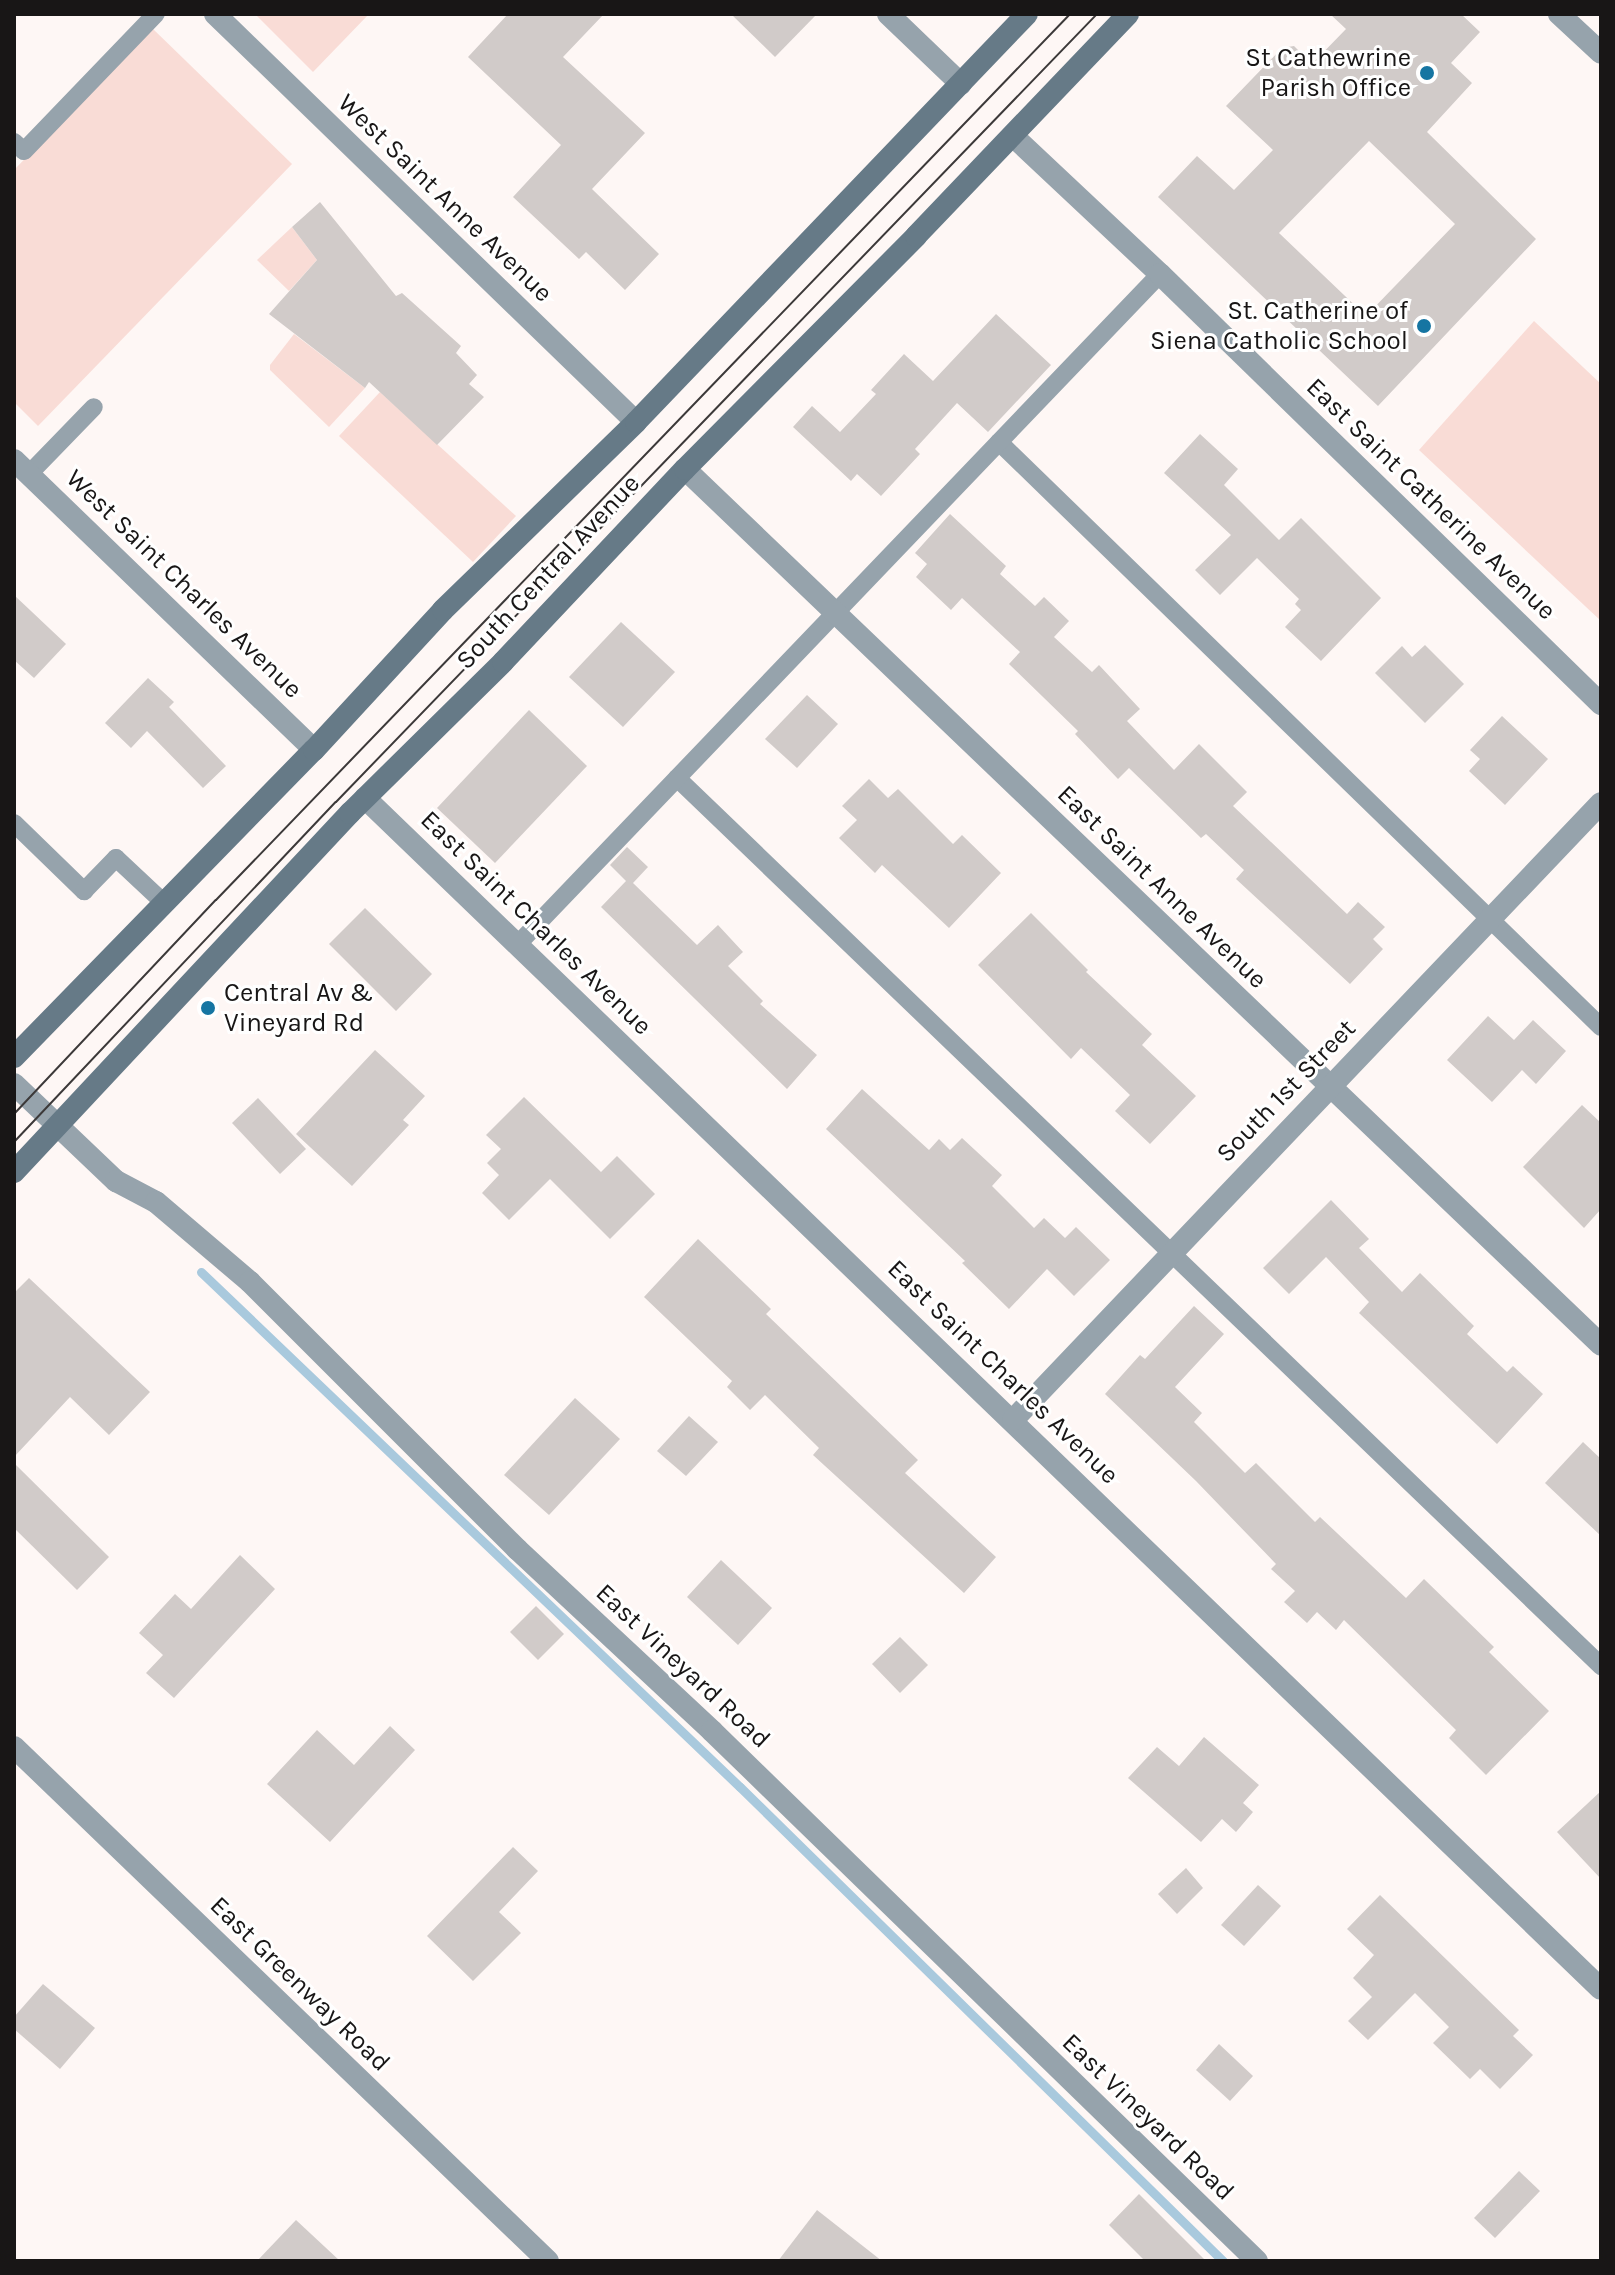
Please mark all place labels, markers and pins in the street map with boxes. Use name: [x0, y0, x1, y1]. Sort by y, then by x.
place label: St Cathewrine Parish Office: [1245, 42, 1411, 104]
marker: St Cathewrine Parish Office: [1418, 64, 1436, 82]
place label: St. Catherine of Siena Catholic School: [1150, 295, 1408, 356]
marker: St. Catherine of Siena Catholic School: [1415, 317, 1433, 335]
place label: Central Av & Vineyard Rd: [224, 977, 373, 1038]
marker: Central Av & Vineyard Rd: [199, 999, 217, 1017]

